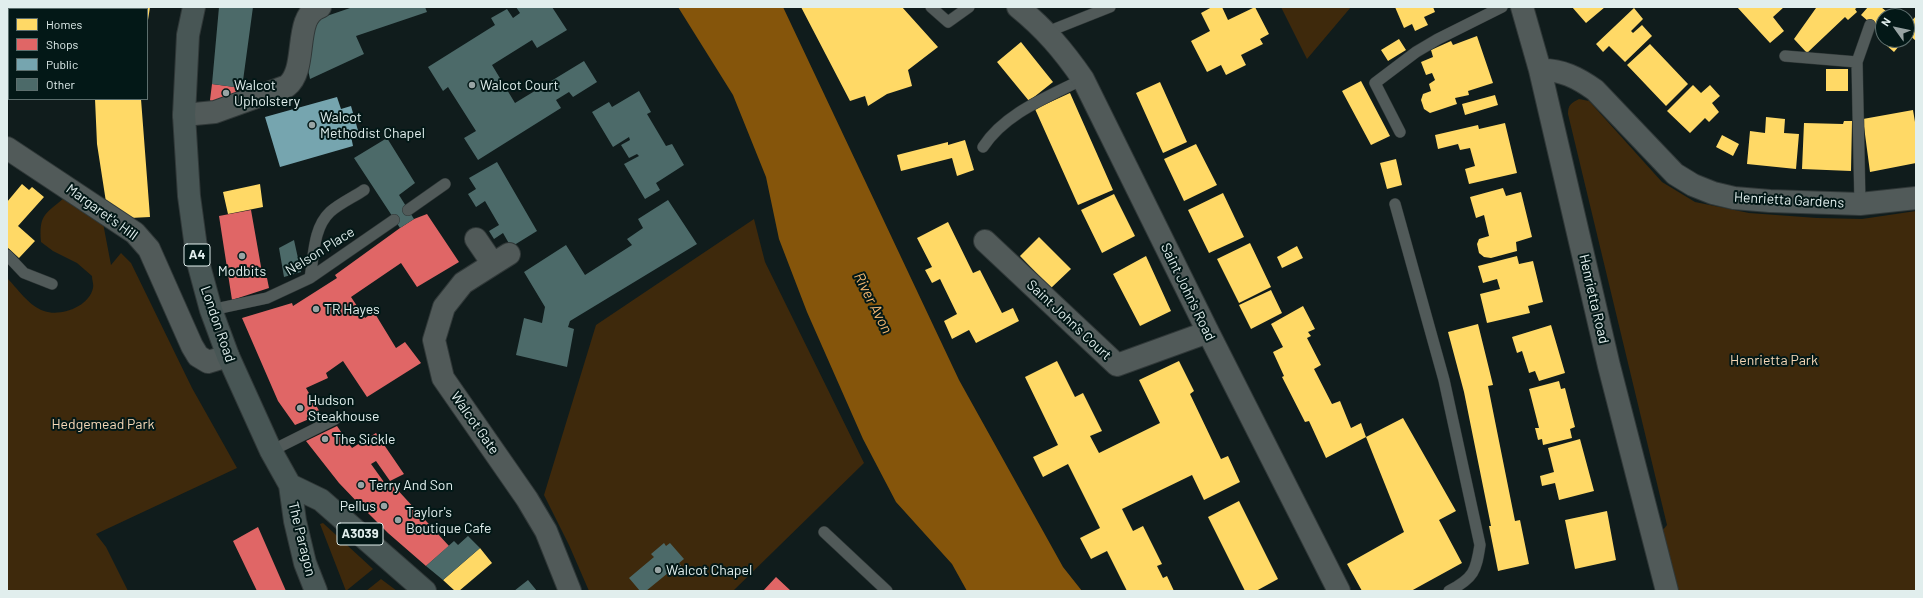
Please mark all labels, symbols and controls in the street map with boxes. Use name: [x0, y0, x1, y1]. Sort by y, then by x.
legend: [8, 8, 148, 100]
north arrow: [1875, 8, 1915, 48]
text: N: [1878, 15, 1893, 28]
text: Homes: [46, 17, 82, 31]
text: Shops: [46, 37, 78, 51]
text: Public: [46, 57, 78, 71]
text: Other: [46, 77, 75, 91]
place label: Walcot Upholstery: [234, 77, 300, 110]
place label: Walcot Court: [480, 77, 559, 93]
marker: Walcot Court: [467, 80, 477, 90]
marker: Walcot Upholstery: [221, 88, 231, 98]
place label: Walcot Methodist Chapel: [320, 109, 425, 142]
marker: Walcot Methodist Chapel: [307, 120, 317, 130]
street label: Margaret's Hill: [63, 180, 141, 244]
street label: Henrietta Gardens: [1733, 189, 1845, 211]
street label: Nelson Place: [282, 223, 358, 279]
street label: Saint John's Road: [1157, 240, 1219, 344]
road number: A4: [184, 244, 210, 266]
marker: Modbits: [237, 251, 247, 261]
street label: Henrietta Road: [1576, 253, 1612, 345]
place label: Modbits: [218, 263, 266, 279]
water label: River Avon: [850, 269, 896, 337]
street label: Saint John's Court: [1023, 276, 1115, 364]
street label: London Road: [197, 284, 239, 364]
place label: TR Hayes: [324, 301, 380, 317]
marker: TR Hayes: [311, 304, 321, 314]
park label: Henrietta Park: [1730, 352, 1818, 368]
street label: Walcot Gate: [447, 388, 503, 458]
place label: Hudson Steakhouse: [308, 392, 379, 424]
marker: Hudson Steakhouse: [295, 403, 305, 413]
park label: Hedgemead Park: [51, 416, 155, 432]
place label: The Sickle: [333, 431, 395, 447]
marker: The Sickle: [320, 434, 330, 444]
place label: Terry And Son: [369, 477, 453, 493]
marker: Terry And Son: [356, 480, 366, 490]
place label: Pellus: [340, 498, 376, 514]
street label: The Paragon: [285, 500, 319, 578]
marker: Pellus: [379, 501, 389, 511]
place label: Taylor's Boutique Cafe: [406, 504, 491, 536]
marker: Taylor's Boutique Cafe: [393, 515, 403, 525]
road number: A3039: [337, 523, 383, 545]
place label: Walcot Chapel: [666, 562, 752, 578]
marker: Walcot Chapel: [653, 565, 663, 575]

